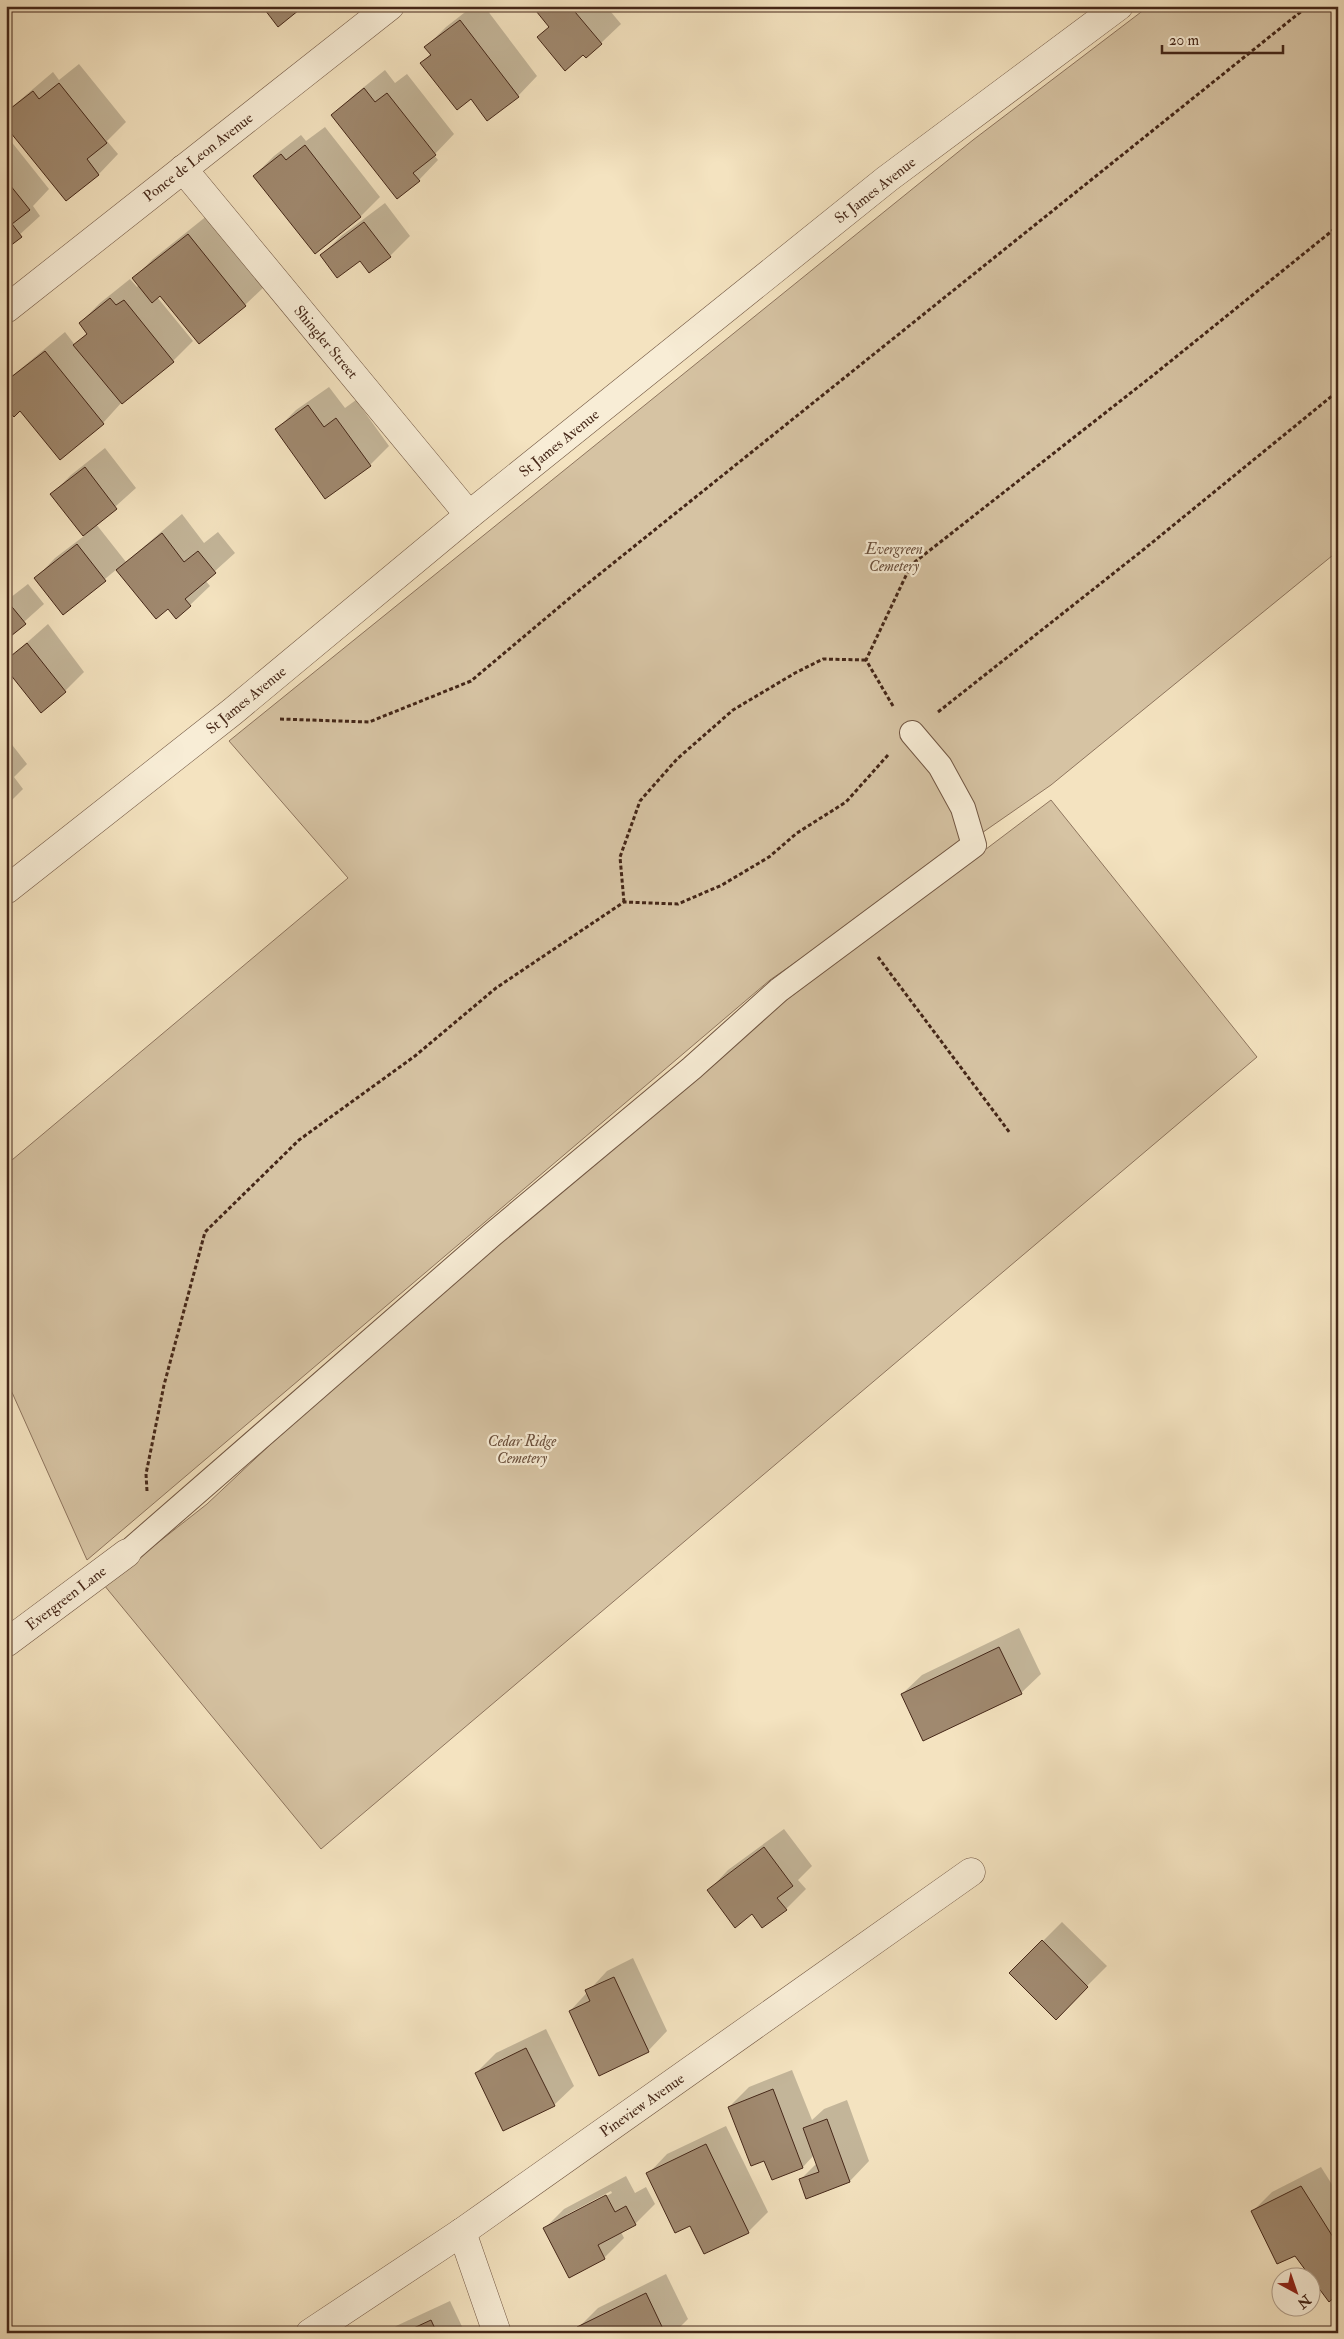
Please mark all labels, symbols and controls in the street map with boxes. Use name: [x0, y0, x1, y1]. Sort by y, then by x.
scale bar: [1162, 22, 1283, 54]
text: 20 m: [1169, 31, 1199, 50]
street label: Ponce de Leon Avenue: [140, 109, 257, 206]
street label: St James Avenue: [831, 153, 920, 229]
street label: Shingler Street: [289, 302, 362, 383]
street label: St James Avenue: [515, 405, 604, 482]
park label: Evergreen Cemetery: [864, 540, 923, 576]
street label: St James Avenue: [202, 662, 291, 739]
park label: Cedar Ridge Cemetery: [488, 1432, 557, 1468]
street label: Evergreen Lane: [22, 1562, 110, 1635]
street label: Pineview Avenue: [596, 2069, 688, 2142]
north arrow: [1272, 2266, 1322, 2316]
text: N: [1293, 2290, 1315, 2312]

